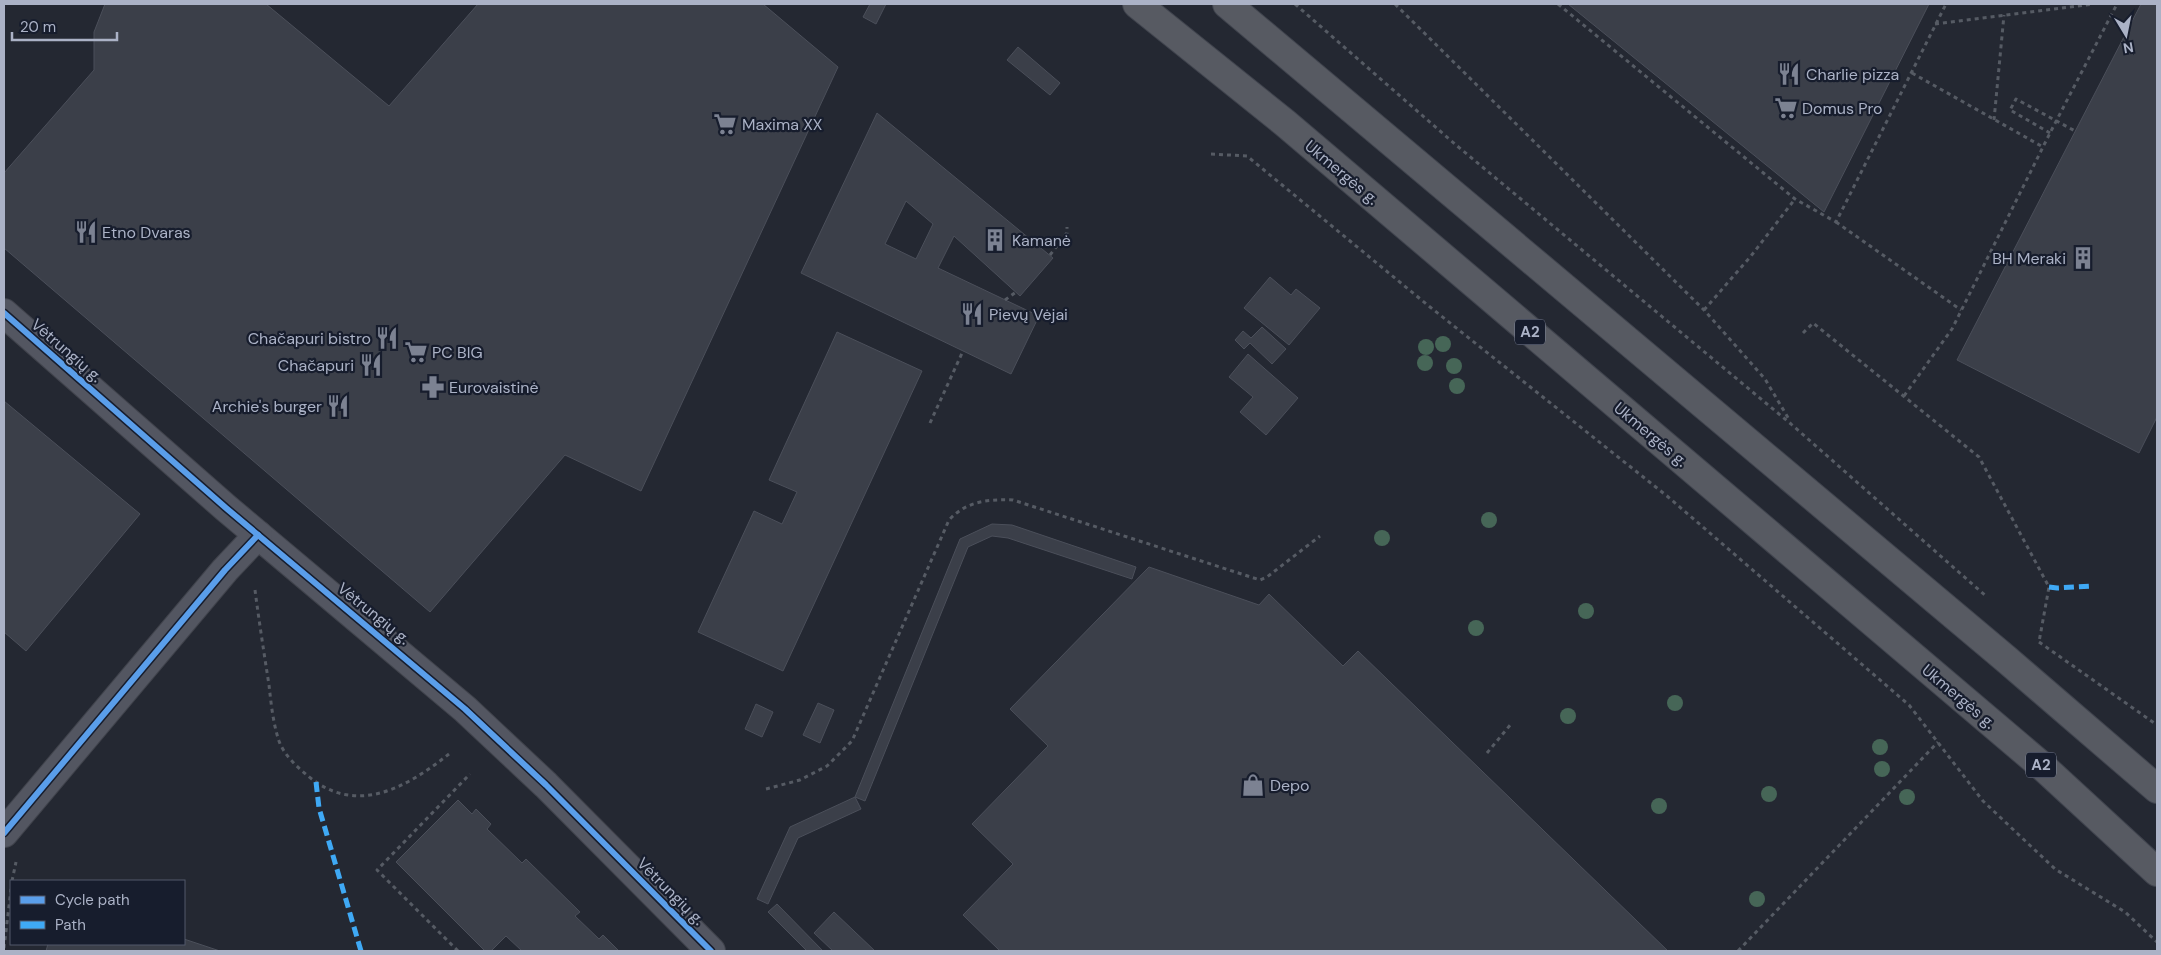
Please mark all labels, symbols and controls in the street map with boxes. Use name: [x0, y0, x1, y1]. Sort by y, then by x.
scale bar: [12, 10, 118, 42]
north arrow: [2101, 10, 2151, 60]
text: 20 m: [20, 17, 56, 37]
text: N: [2122, 38, 2135, 58]
restaurant icon: Charlie pizza: [1776, 61, 1802, 87]
place label: Charlie pizza: [1806, 64, 1899, 85]
supermarket icon: Domus Pro: [1773, 95, 1799, 121]
place label: Domus Pro: [1802, 98, 1883, 119]
supermarket icon: Maxima XX: [712, 111, 738, 137]
place label: Maxima XX: [742, 114, 823, 135]
street label: Ukmergės g.: [1301, 136, 1383, 209]
restaurant icon: Etno Dvaras: [73, 219, 99, 245]
place label: Etno Dvaras: [102, 222, 191, 243]
building icon: Kamanė: [982, 227, 1008, 253]
place label: Kamanė: [1012, 230, 1071, 251]
building icon: BH Meraki: [2070, 245, 2096, 271]
place label: BH Meraki: [1992, 248, 2066, 269]
restaurant icon: Pievų Vėjai: [959, 301, 985, 327]
place label: Pievų Vėjai: [989, 304, 1068, 325]
street label: Vėtrungių g.: [27, 314, 107, 387]
road number: A2: [1515, 320, 1545, 344]
restaurant icon: Chačapuri bistro: [374, 325, 400, 351]
place label: Chačapuri bistro: [248, 328, 371, 349]
supermarket icon: PC BIG: [403, 339, 429, 365]
place label: PC BIG: [432, 342, 483, 363]
restaurant icon: Chačapuri: [358, 352, 384, 378]
place label: Chačapuri: [278, 355, 354, 376]
pharmacy icon: Eurovaistinė: [420, 374, 446, 400]
place label: Eurovaistinė: [449, 377, 539, 398]
restaurant icon: Archie's burger: [325, 393, 351, 419]
place label: Archie's burger: [212, 396, 322, 417]
street label: Ukmergės g.: [1610, 398, 1692, 471]
street label: Vėtrungių g.: [333, 578, 414, 649]
street label: Ukmergės g.: [1918, 660, 2000, 733]
road number: A2: [2026, 752, 2056, 778]
shop icon: Depo: [1240, 772, 1266, 798]
place label: Depo: [1270, 775, 1310, 796]
street label: Vėtrungių g.: [632, 853, 709, 930]
legend: [10, 880, 185, 945]
text: Cycle path: [55, 890, 130, 910]
text: Path: [55, 915, 86, 935]

